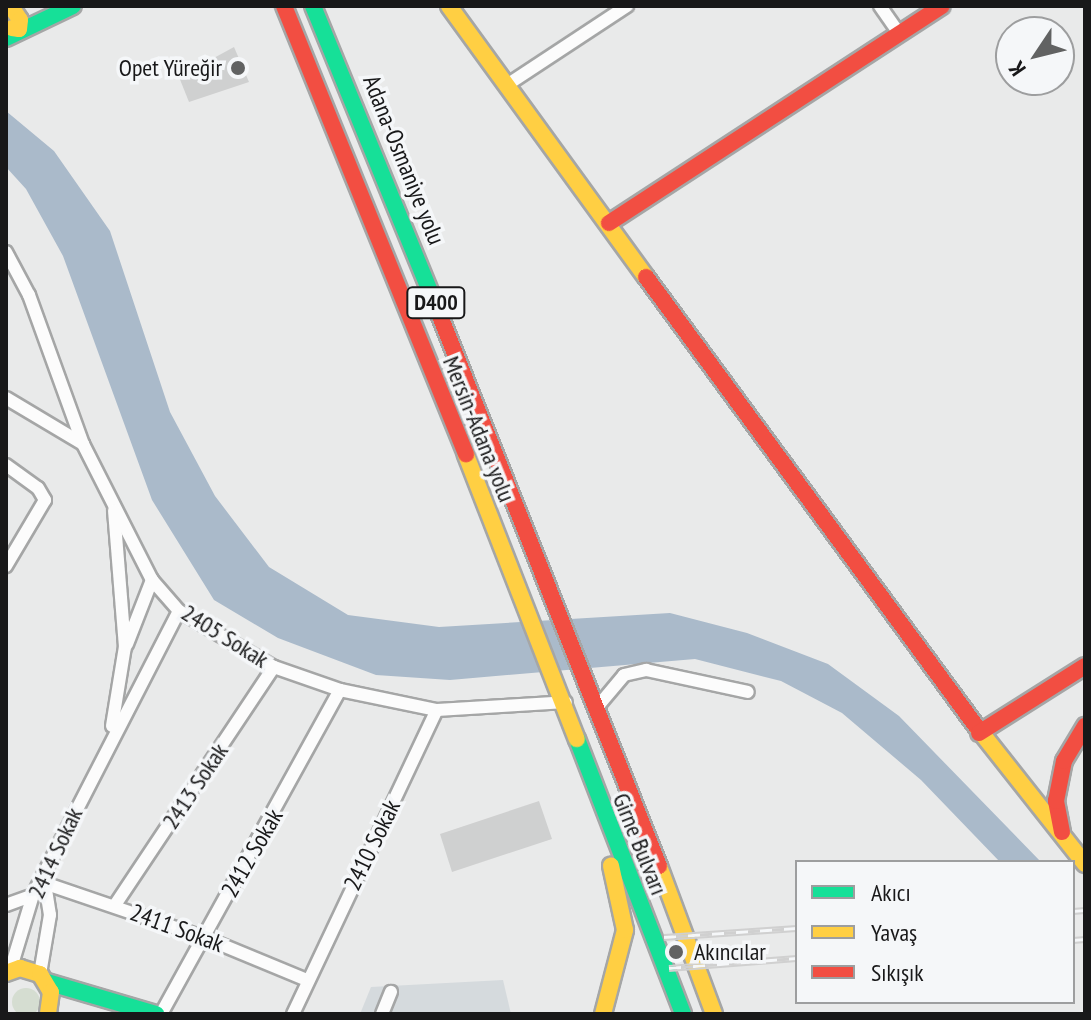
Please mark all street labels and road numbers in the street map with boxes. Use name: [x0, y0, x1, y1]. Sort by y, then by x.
street label: Adana-Osmaniye yolu: [357, 71, 451, 249]
road number: D400: [406, 285, 466, 321]
street label: Mersin-Adana yolu: [437, 352, 521, 506]
street label: 2405 Sokak: [176, 598, 274, 674]
street label: 2413 Sokak: [156, 738, 234, 834]
street label: Girne Bulvarı: [607, 789, 673, 899]
street label: 2410 Sokak: [338, 795, 406, 895]
street label: 2414 Sokak: [21, 803, 89, 903]
street label: 2412 Sokak: [215, 804, 289, 902]
street label: 2411 Sokak: [126, 898, 228, 958]

